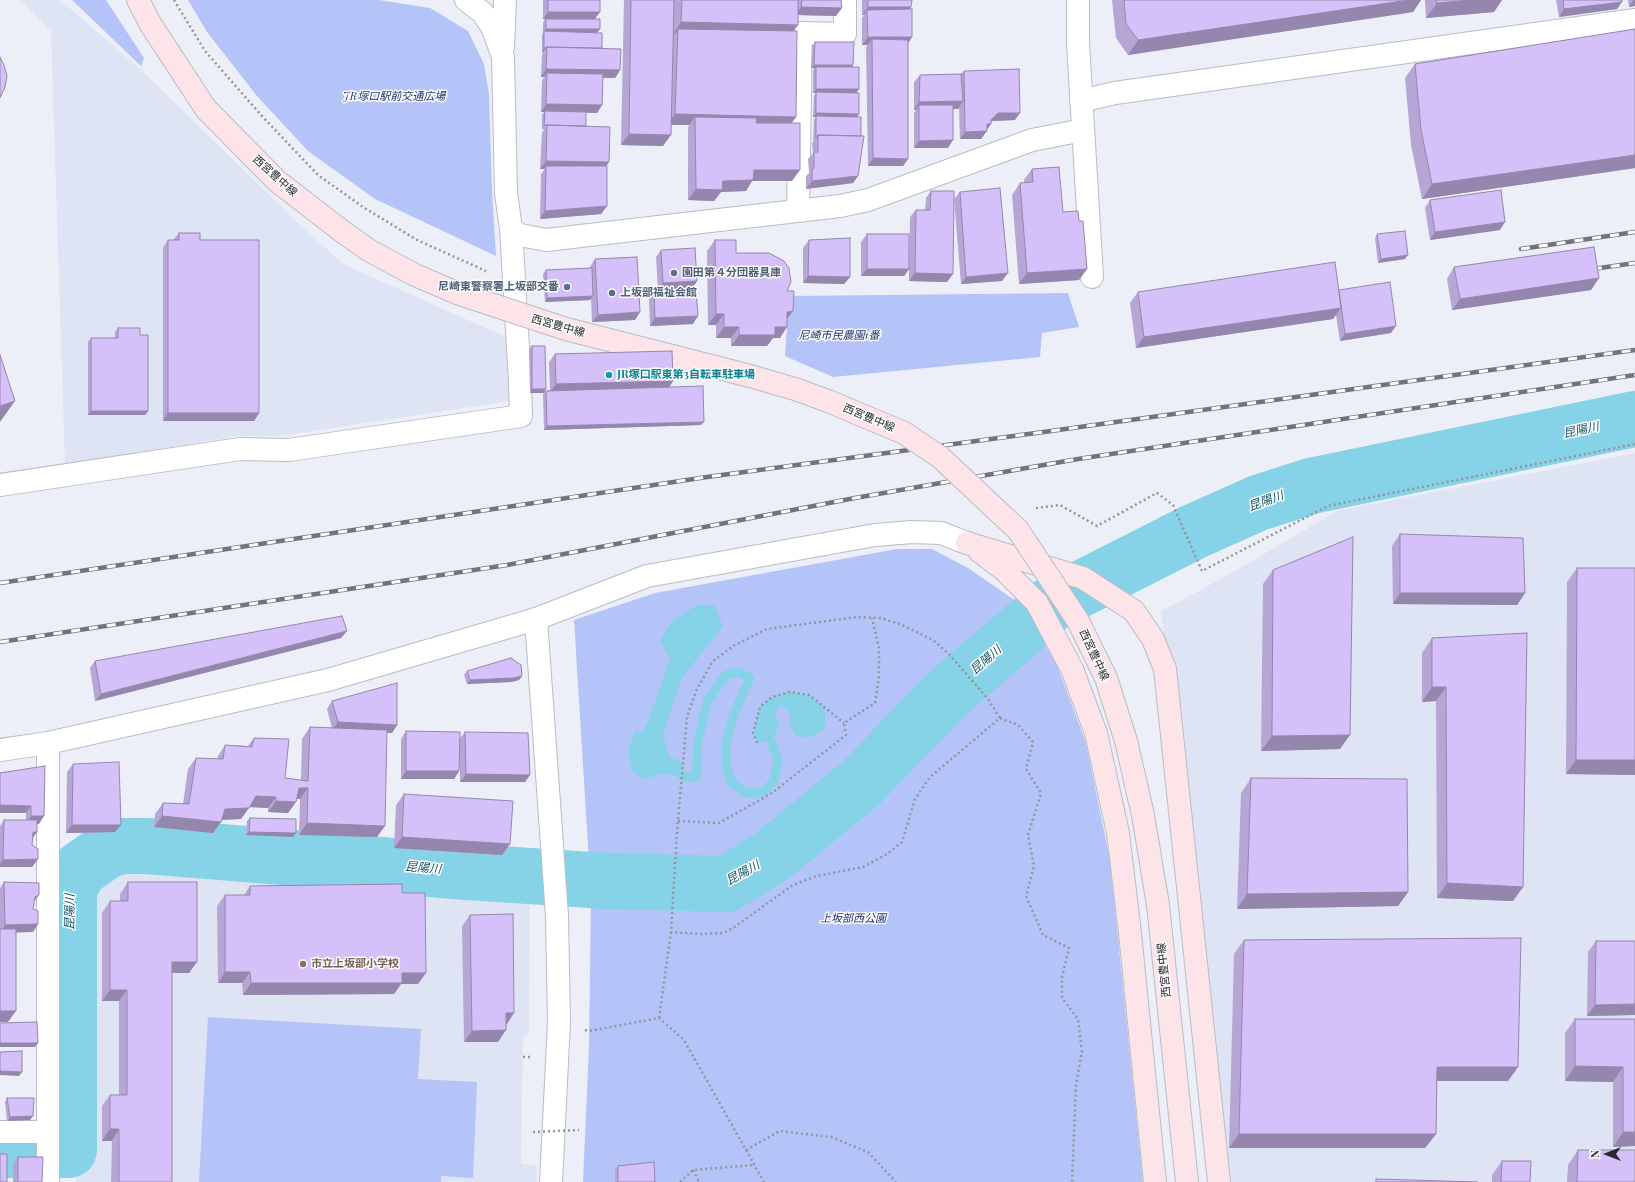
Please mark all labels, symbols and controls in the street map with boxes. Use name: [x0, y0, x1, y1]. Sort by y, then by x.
park label: JR塚口駅前交通広場: [343, 90, 445, 104]
street label: 西宮豊中線: [250, 153, 300, 199]
place label: 園田第４分団器具庫: [682, 266, 781, 280]
marker: 園田第４分団器具庫: [669, 268, 679, 278]
place label: 尼崎東警察署上坂部交番: [438, 280, 559, 294]
marker: 尼崎東警察署上坂部交番: [562, 282, 572, 292]
place label: 上坂部福祉会館: [620, 286, 697, 300]
marker: 上坂部福祉会館: [607, 288, 617, 298]
street label: 西宮豊中線: [530, 312, 586, 340]
park label: 尼崎市民農園1番: [799, 329, 879, 343]
place label: JR塚口駅東第3自転車駐車場: [617, 368, 755, 382]
marker: JR塚口駅東第3自転車駐車場: [604, 370, 614, 380]
street label: 西宮豊中線: [841, 401, 897, 435]
water label: 昆陽川: [1562, 419, 1600, 441]
water label: 昆陽川: [1247, 488, 1285, 514]
street label: 西宮豊中線: [1076, 627, 1112, 683]
water label: 昆陽川: [968, 643, 1004, 677]
water label: 昆陽川: [724, 858, 762, 888]
water label: 昆陽川: [404, 859, 442, 877]
water label: 昆陽川: [62, 894, 78, 930]
park label: 上坂部西公園: [820, 912, 886, 926]
street label: 西宮豊中線: [1155, 942, 1173, 998]
place label: 市立上坂部小学校: [311, 957, 399, 971]
marker: 市立上坂部小学校: [298, 959, 308, 969]
north arrow: [1587, 1134, 1627, 1174]
text: N: [1587, 1150, 1602, 1158]

